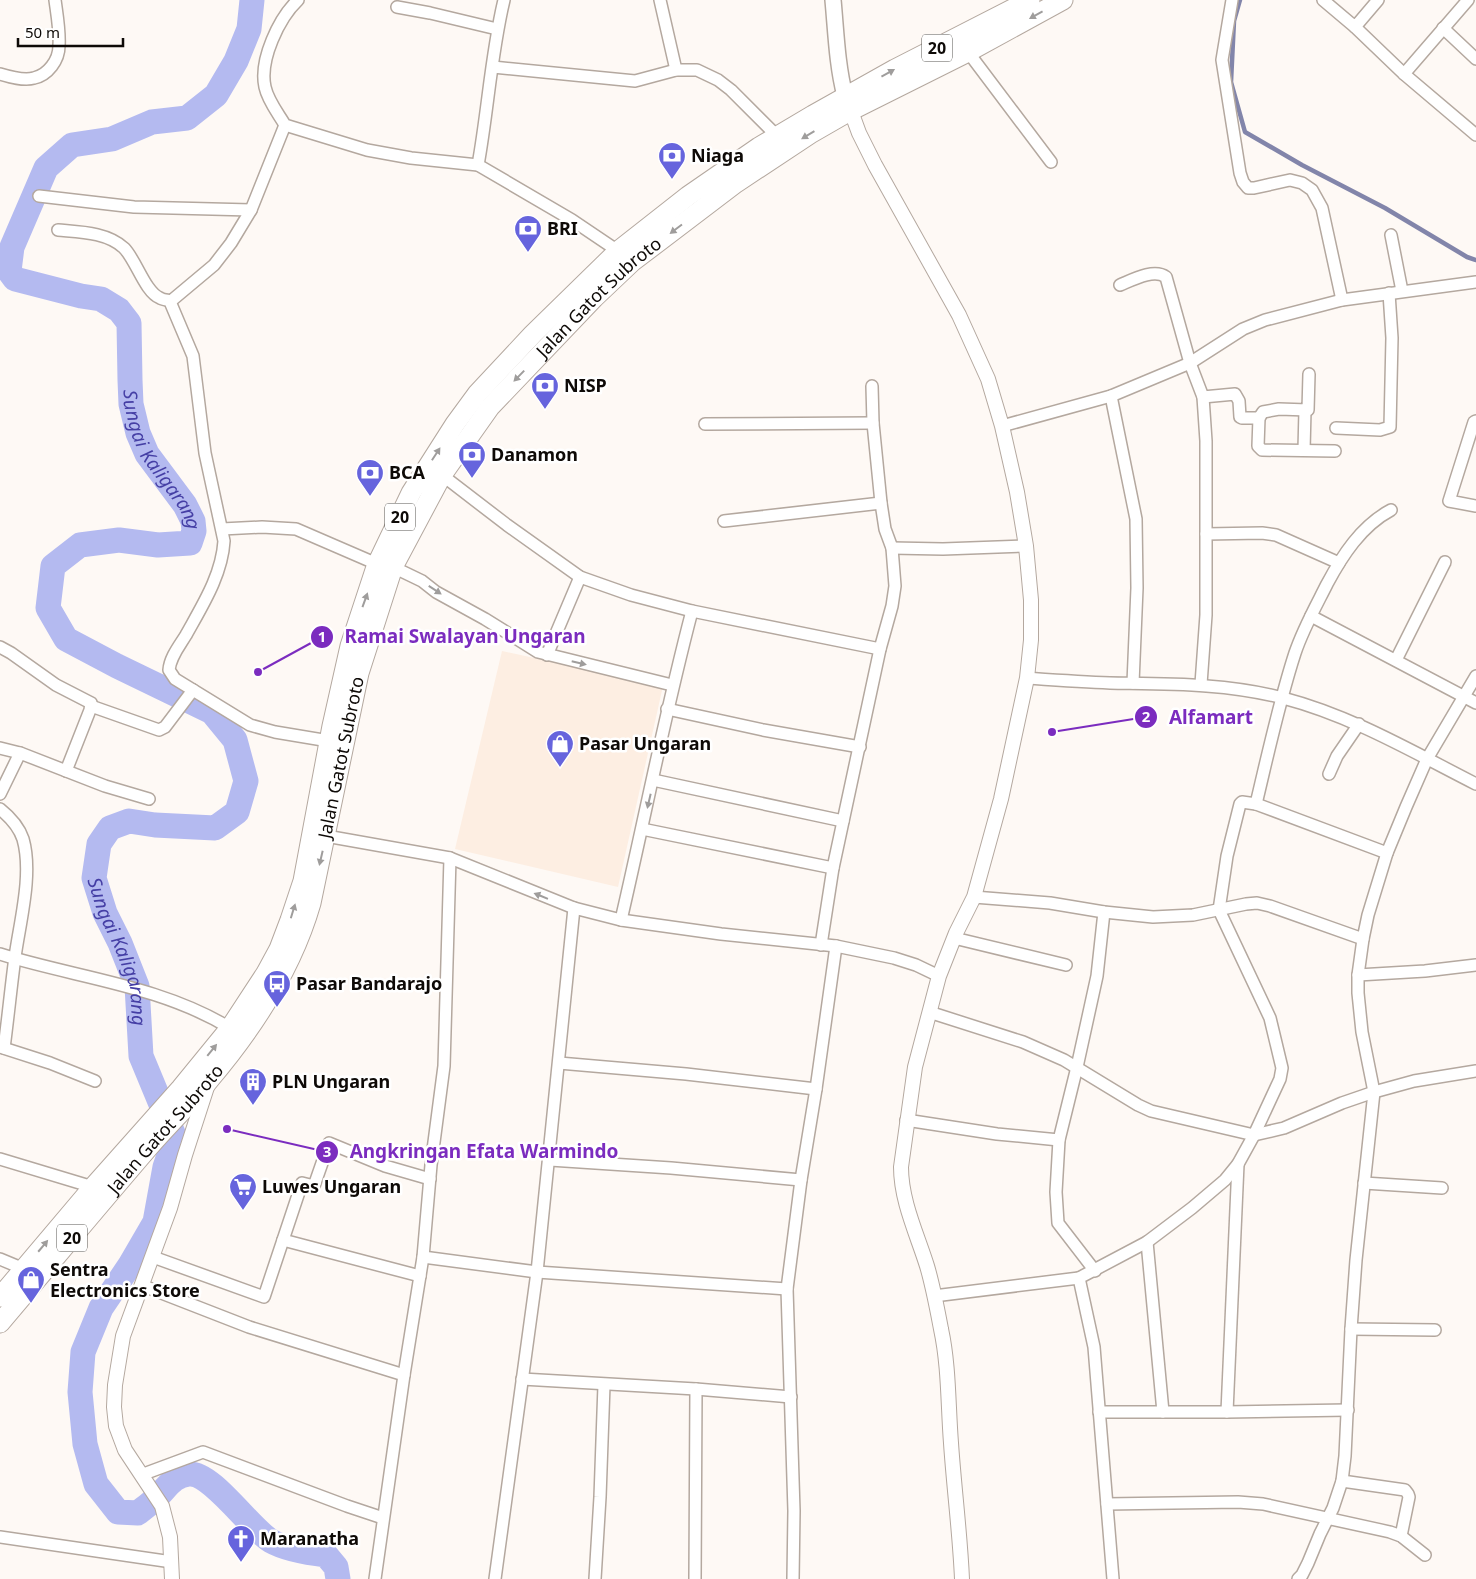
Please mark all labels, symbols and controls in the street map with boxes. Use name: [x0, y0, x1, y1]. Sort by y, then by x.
one-way arrow: [1029, 11, 1043, 19]
scale bar: [18, 15, 122, 47]
text: 50 m: [25, 22, 60, 42]
road number: 20: [922, 34, 952, 62]
one-way arrow: [881, 69, 896, 77]
one-way arrow: [801, 131, 814, 140]
bank icon: Niaga: [657, 141, 687, 180]
place label: Niaga: [691, 143, 744, 167]
bank icon: BRI: [513, 214, 543, 253]
place label: BRI: [547, 216, 578, 240]
one-way arrow: [669, 224, 682, 234]
street label: Jalan Gatot Subroto: [529, 231, 666, 364]
one-way arrow: [513, 370, 525, 382]
bank icon: NISP: [530, 371, 560, 410]
place label: NISP: [564, 373, 607, 397]
water label: Sungai Kaligarang: [117, 389, 207, 530]
bank icon: Danamon: [457, 440, 487, 479]
place label: Danamon: [491, 442, 578, 466]
one-way arrow: [431, 447, 441, 461]
bank icon: BCA: [355, 458, 385, 497]
place label: BCA: [389, 460, 426, 484]
road number: 20: [385, 504, 415, 530]
one-way arrow: [428, 586, 442, 595]
one-way arrow: [362, 592, 369, 607]
callout: Ramai Swalayan Ungaran: [310, 620, 596, 654]
text: Ramai Swalayan Ungaran: [345, 623, 586, 649]
text: 1: [318, 626, 326, 646]
one-way arrow: [572, 659, 587, 667]
street label: Jalan Gatot Subroto: [311, 674, 369, 842]
callout: Alfamart: [1134, 700, 1263, 734]
text: Alfamart: [1169, 704, 1253, 730]
text: 2: [1142, 706, 1151, 726]
shop icon: Pasar Ungaran: [545, 729, 575, 768]
place label: Pasar Ungaran: [579, 731, 711, 755]
one-way arrow: [644, 793, 652, 809]
one-way arrow: [317, 850, 325, 865]
water label: Sungai Kaligarang: [82, 874, 152, 1027]
one-way arrow: [534, 891, 548, 899]
one-way arrow: [290, 903, 298, 918]
bus stop icon: Pasar Bandarajo: [262, 969, 292, 1008]
place label: Pasar Bandarajo: [296, 971, 442, 995]
one-way arrow: [206, 1044, 217, 1057]
street label: Jalan Gatot Subroto: [100, 1059, 228, 1200]
building icon: PLN Ungaran: [238, 1067, 268, 1106]
place label: PLN Ungaran: [272, 1069, 390, 1093]
callout: Angkringan Efata Warmindo: [314, 1135, 628, 1169]
text: Angkringan Efata Warmindo: [350, 1138, 618, 1164]
text: 3: [323, 1141, 331, 1161]
supermarket icon: Luwes Ungaran: [228, 1172, 258, 1211]
place label: Luwes Ungaran: [262, 1174, 401, 1198]
road number: 20: [57, 1224, 87, 1252]
one-way arrow: [37, 1241, 49, 1253]
place label: Sentra Electronics Store: [50, 1257, 200, 1302]
shop icon: Sentra Electronics Store: [16, 1265, 46, 1304]
church icon: Maranatha: [226, 1524, 256, 1563]
place label: Maranatha: [260, 1526, 359, 1550]

